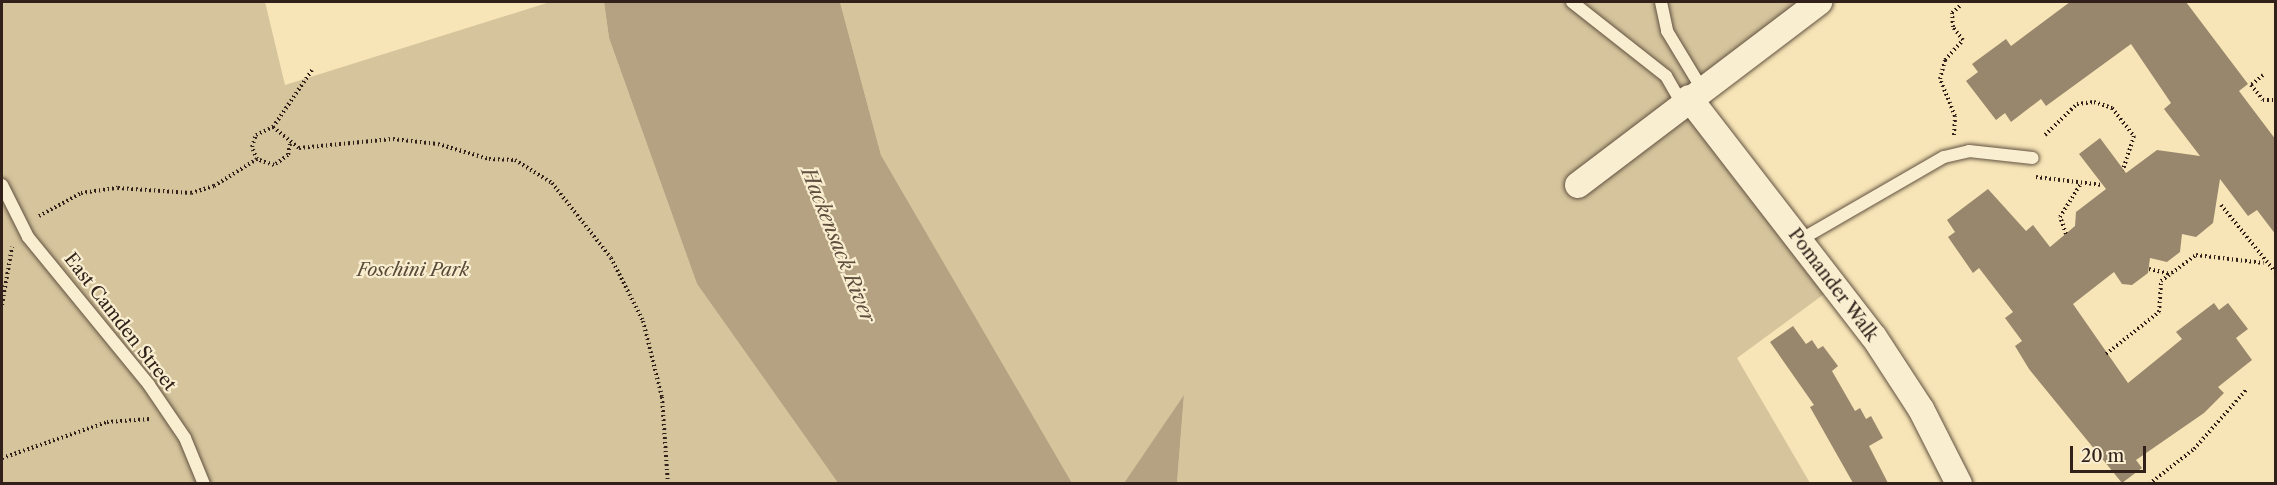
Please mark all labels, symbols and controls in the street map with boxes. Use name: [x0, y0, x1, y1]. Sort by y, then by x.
water label: Hackensack River: [796, 164, 880, 326]
street label: Pomander Walk: [1783, 224, 1883, 346]
street label: East Camden Street: [59, 249, 181, 395]
park label: Foschini Park: [357, 259, 469, 281]
scale bar: [2073, 434, 2150, 472]
text: 20 m: [2081, 445, 2124, 467]

